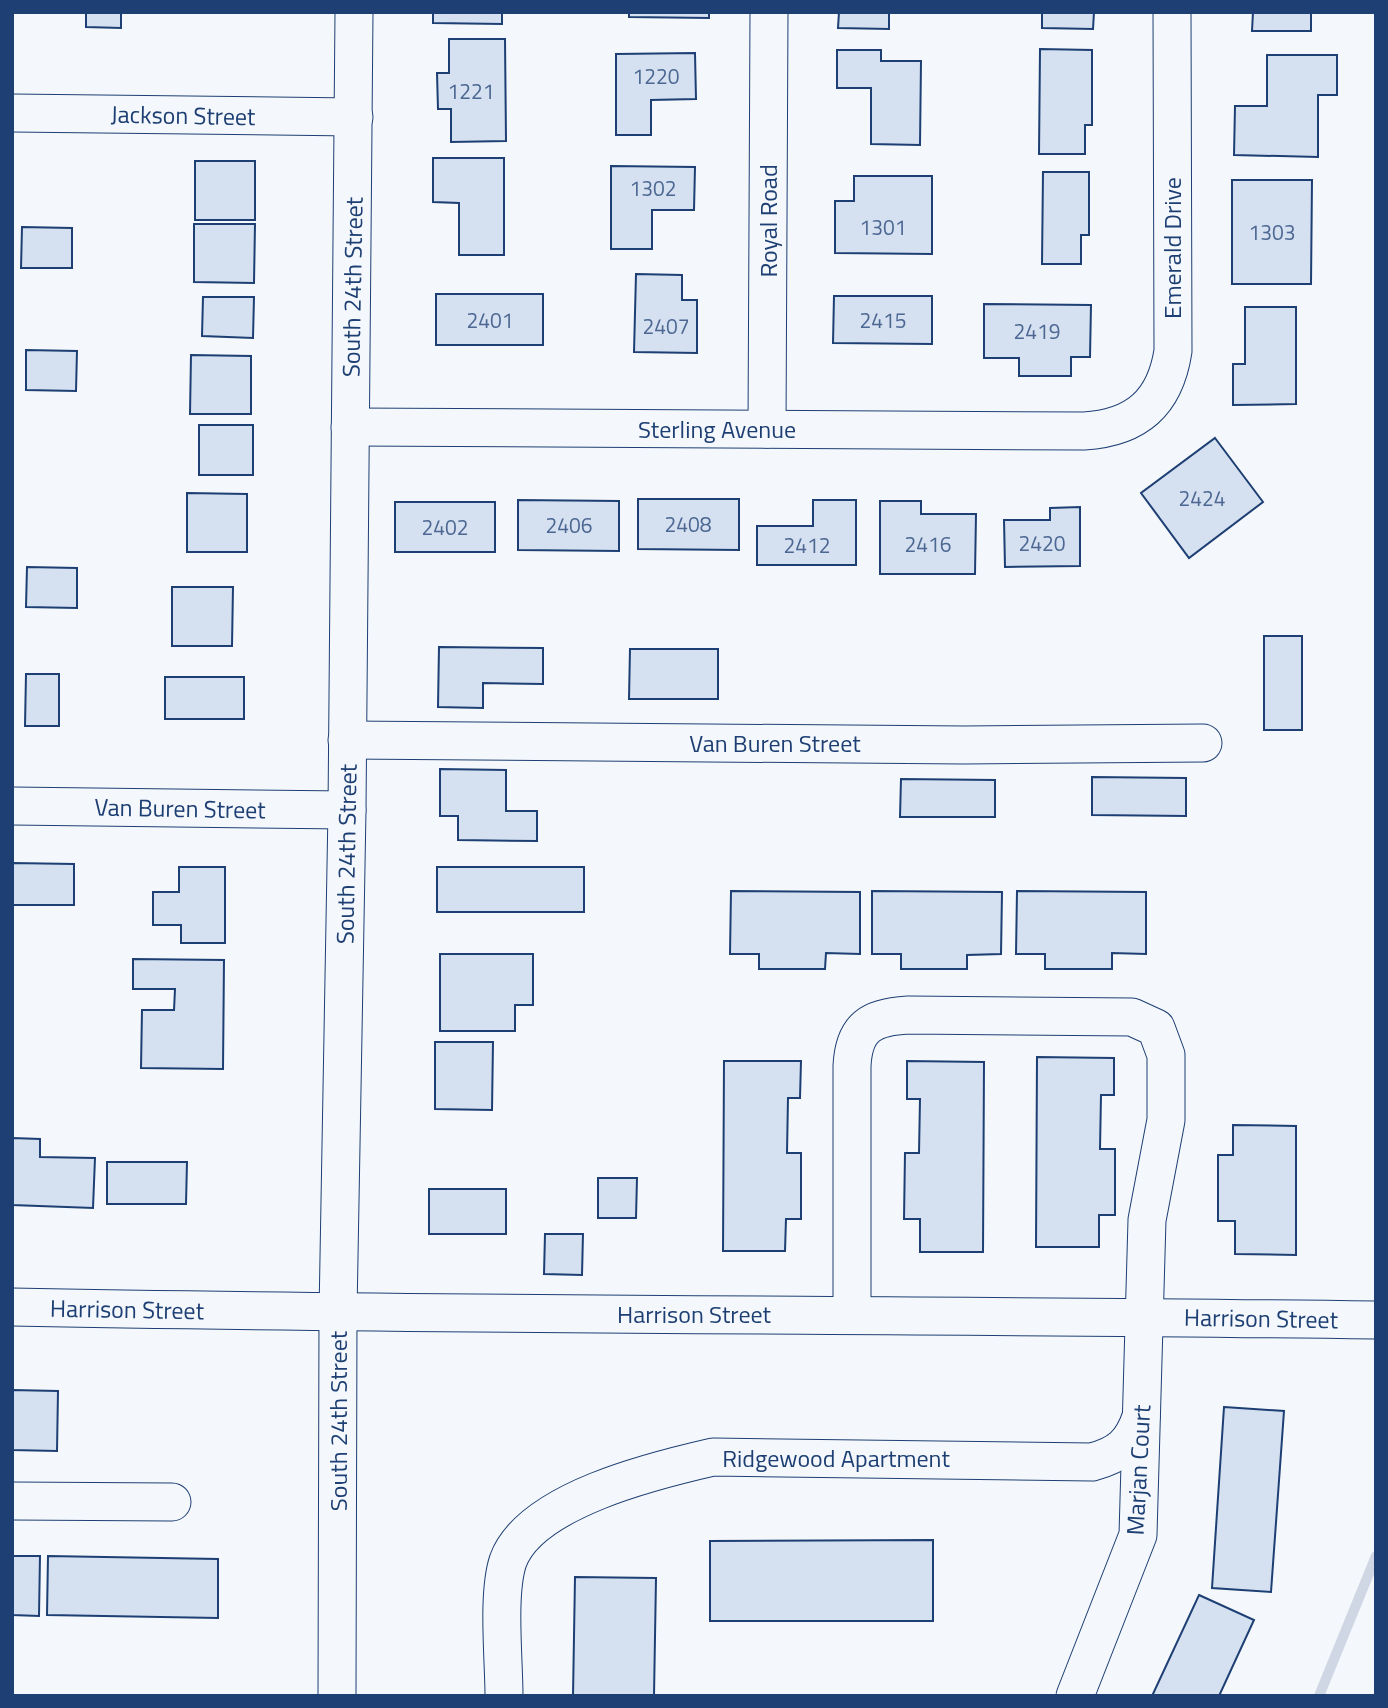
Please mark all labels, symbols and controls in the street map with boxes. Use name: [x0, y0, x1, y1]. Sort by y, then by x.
house number: 1220: [632, 60, 680, 92]
house number: 1221: [447, 75, 495, 107]
street label: Jackson Street: [110, 96, 256, 134]
street label: Royal Road: [750, 164, 786, 278]
house number: 1302: [629, 172, 677, 204]
street label: Emerald Drive: [1154, 177, 1190, 319]
street label: South 24th Street: [332, 196, 372, 377]
house number: 1301: [859, 211, 907, 243]
house number: 1303: [1248, 216, 1296, 248]
house number: 2401: [466, 304, 514, 336]
house number: 2415: [859, 304, 907, 336]
house number: 2407: [642, 310, 690, 342]
house number: 2419: [1013, 315, 1061, 347]
street label: Sterling Avenue: [638, 411, 796, 447]
house number: 2424: [1178, 482, 1226, 514]
house number: 2408: [664, 508, 712, 540]
house number: 2406: [545, 509, 593, 541]
house number: 2402: [421, 511, 469, 543]
house number: 2420: [1018, 527, 1066, 559]
house number: 2416: [904, 528, 952, 560]
house number: 2412: [783, 529, 831, 561]
street label: Van Buren Street: [689, 725, 861, 761]
street label: South 24th Street: [326, 763, 366, 944]
street label: Van Buren Street: [94, 789, 267, 828]
street label: Harrison Street: [50, 1290, 205, 1328]
street label: Harrison Street: [617, 1296, 772, 1332]
street label: Harrison Street: [1184, 1299, 1339, 1337]
street label: South 24th Street: [320, 1330, 356, 1511]
street label: Marjan Court: [1117, 1403, 1159, 1536]
street label: Ridgewood Apartment: [722, 1440, 950, 1476]

